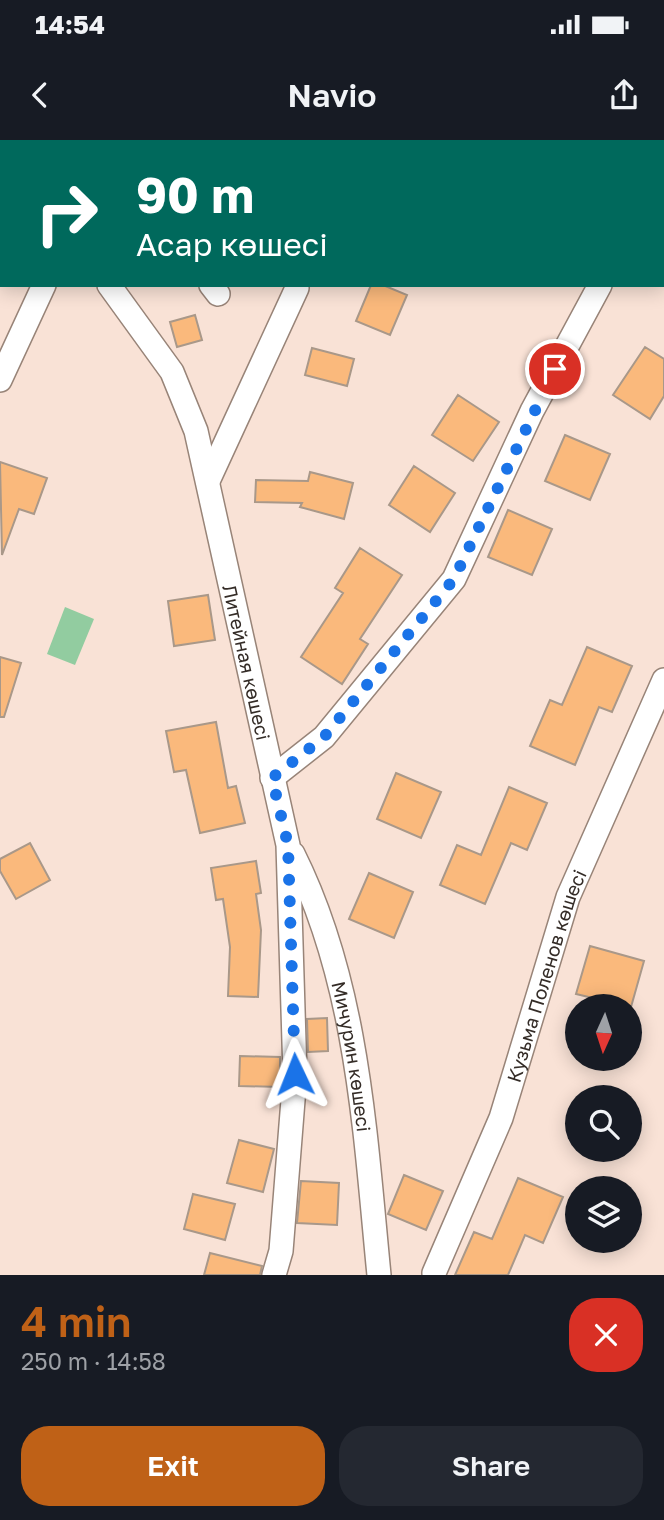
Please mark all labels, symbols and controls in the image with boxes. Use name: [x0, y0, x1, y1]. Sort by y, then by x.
text: 14:54: [35, 9, 105, 40]
icon: back: [21, 76, 59, 114]
text: Navio: [288, 76, 376, 114]
icon: share: [605, 76, 643, 114]
text: 90 m: [136, 165, 254, 224]
icon: right: [21, 168, 112, 259]
text: Асар көшесі: [136, 225, 328, 263]
pin: [525, 339, 585, 399]
icon: arrive: [536, 350, 574, 388]
street label: Литейная көшесі: [219, 582, 276, 742]
street label: Кузьма Поленов көшесі: [501, 866, 590, 1085]
street label: Мичурин көшесі: [328, 979, 376, 1133]
north arrow: [565, 994, 642, 1071]
map controls: [565, 994, 642, 1253]
position arrow: [258, 1037, 332, 1111]
button: search: [565, 1085, 642, 1162]
button: layers: [565, 1176, 642, 1253]
text: 4 min: [21, 1296, 131, 1346]
button: close: [569, 1298, 643, 1372]
text: 250 m · 14:58: [21, 1347, 166, 1375]
button: Exit: [21, 1426, 325, 1506]
button: Share: [339, 1426, 643, 1506]

